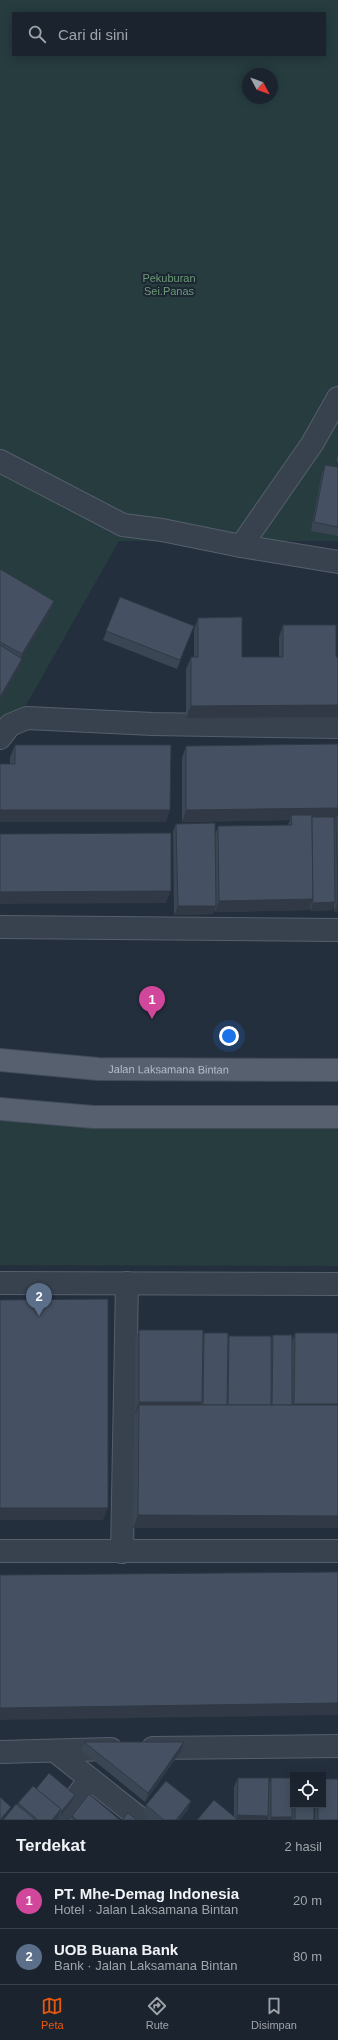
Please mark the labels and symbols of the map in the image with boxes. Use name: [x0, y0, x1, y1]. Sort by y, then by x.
north arrow: [242, 68, 278, 104]
park label: Pekuburan Sei.Panas: [142, 272, 196, 297]
pin: 1: [139, 986, 165, 1019]
your location: [219, 1026, 239, 1046]
street label: Jalan Laksamana Bintan: [108, 1063, 229, 1076]
pin: 2: [26, 1283, 52, 1316]

